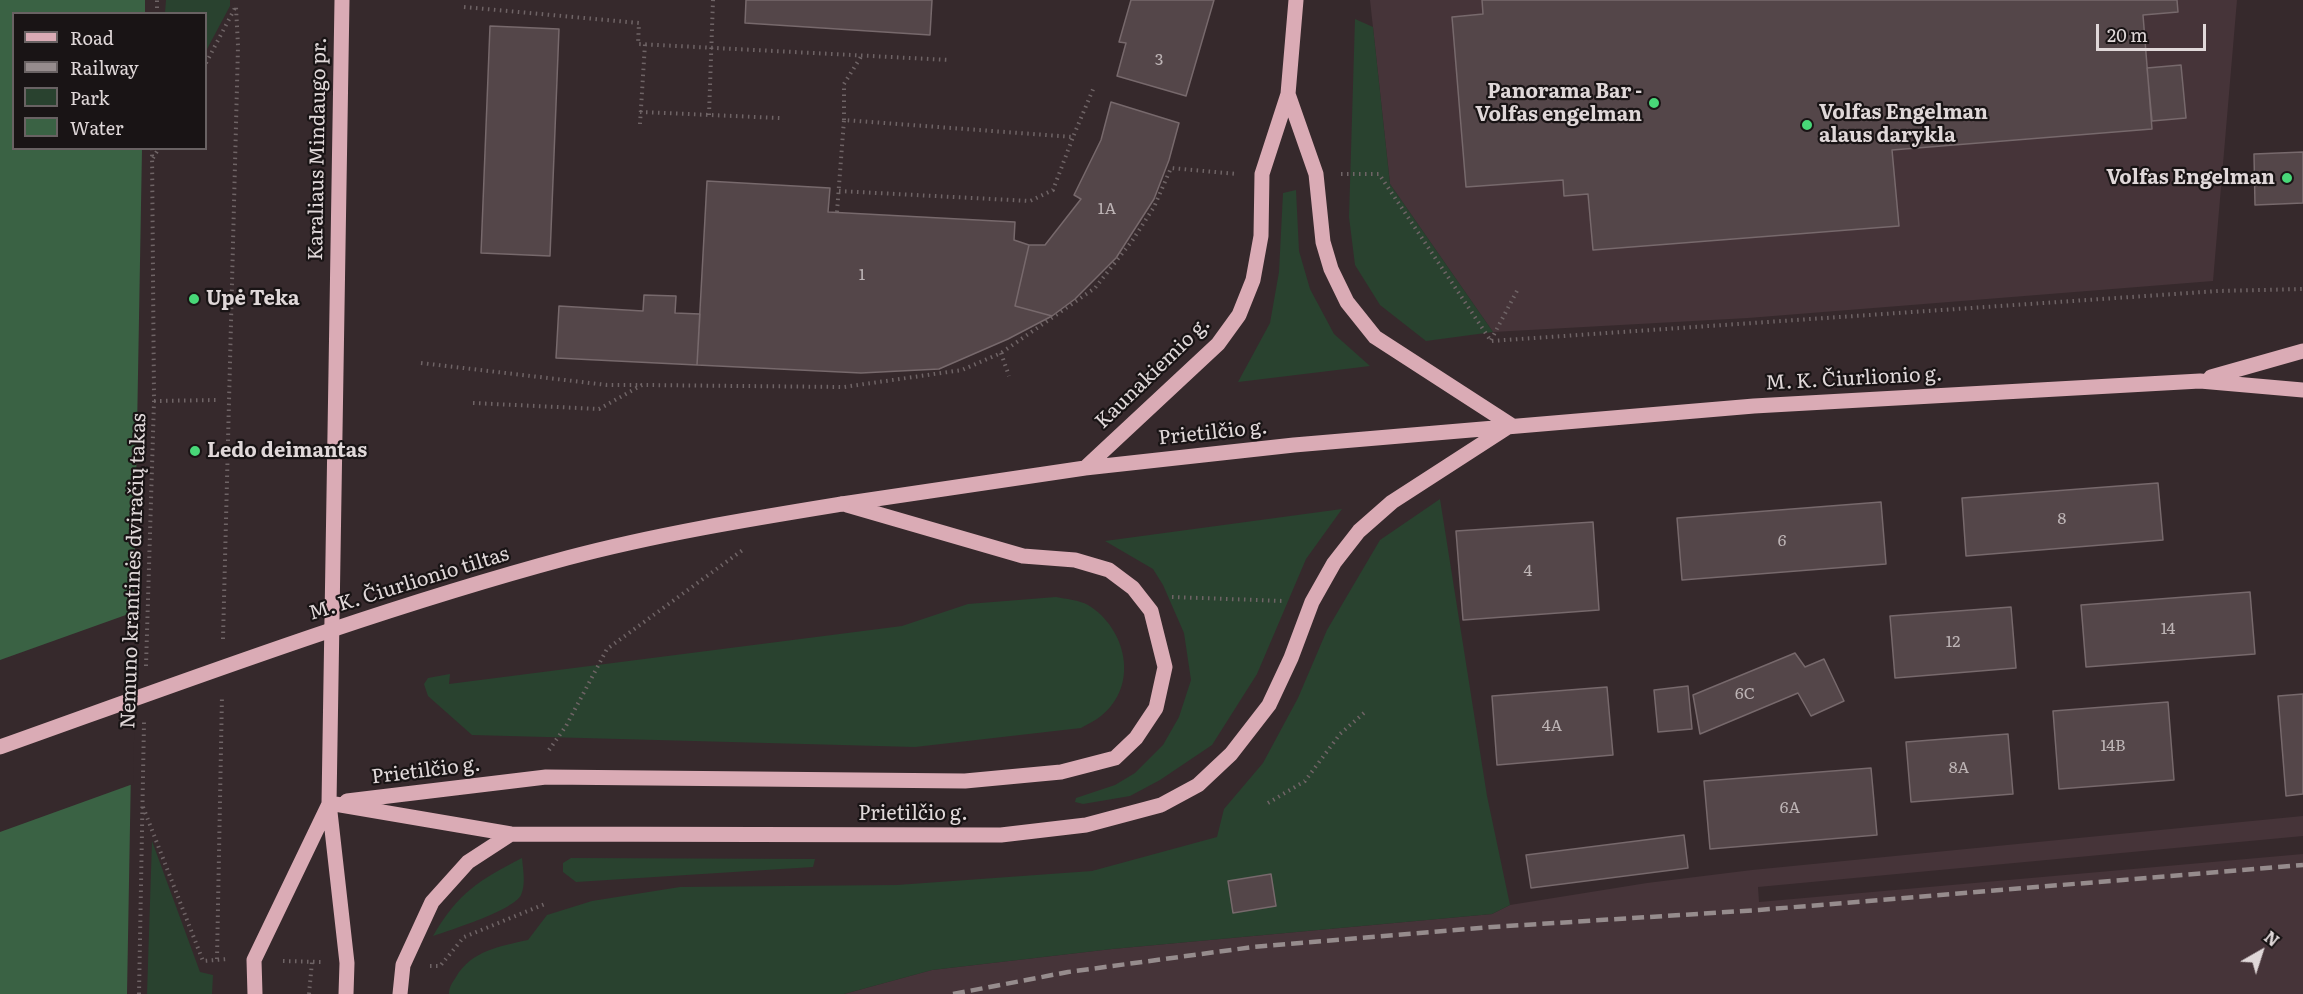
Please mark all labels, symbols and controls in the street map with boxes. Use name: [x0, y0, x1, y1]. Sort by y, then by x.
legend: [12, 12, 207, 150]
scale bar: [2099, 12, 2208, 50]
text: 20 m: [2107, 21, 2148, 48]
text: Road: [70, 24, 114, 51]
street label: Karaliaus Mindaugo pr.: [304, 37, 332, 261]
house number: 3: [1155, 50, 1163, 70]
text: Railway: [70, 54, 139, 81]
place label: Panorama Bar - Volfas engelman: [1475, 80, 1642, 127]
text: Park: [70, 84, 109, 111]
marker: Panorama Bar - Volfas engelman: [1647, 96, 1661, 110]
place label: Volfas Engelman alaus darykla: [1819, 101, 1988, 148]
text: Water: [70, 114, 123, 141]
marker: Volfas Engelman alaus darykla: [1800, 118, 1814, 132]
place label: Volfas Engelman: [2106, 166, 2275, 190]
marker: Volfas Engelman: [2280, 171, 2294, 185]
house number: 1A: [1098, 199, 1116, 219]
house number: 1: [859, 265, 865, 285]
place label: Upė Teka: [206, 287, 300, 311]
marker: Upė Teka: [187, 292, 201, 306]
street label: Kaunakiemio g.: [1091, 312, 1215, 434]
street label: M. K. Čiurlionio g.: [1765, 362, 1943, 396]
street label: Nemuno krantinės dviračių takas: [116, 413, 152, 729]
street label: Prietilčio g.: [1157, 415, 1269, 451]
place label: Ledo deimantas: [207, 439, 367, 463]
marker: Ledo deimantas: [188, 444, 202, 458]
house number: 8: [2058, 509, 2066, 529]
house number: 6: [1778, 531, 1786, 551]
street label: M. K. Čiurlionio tiltas: [306, 542, 512, 626]
house number: 4: [1524, 561, 1532, 581]
house number: 14: [2161, 619, 2175, 639]
house number: 12: [1946, 632, 1960, 652]
house number: 6C: [1735, 684, 1755, 704]
house number: 4A: [1542, 716, 1562, 736]
house number: 14B: [2100, 736, 2126, 756]
street label: Prietilčio g.: [370, 752, 482, 790]
house number: 8A: [1949, 758, 1969, 778]
house number: 6A: [1780, 798, 1800, 818]
street label: Prietilčio g.: [858, 802, 968, 826]
north arrow: [2231, 922, 2291, 982]
text: N: [2260, 924, 2285, 952]

